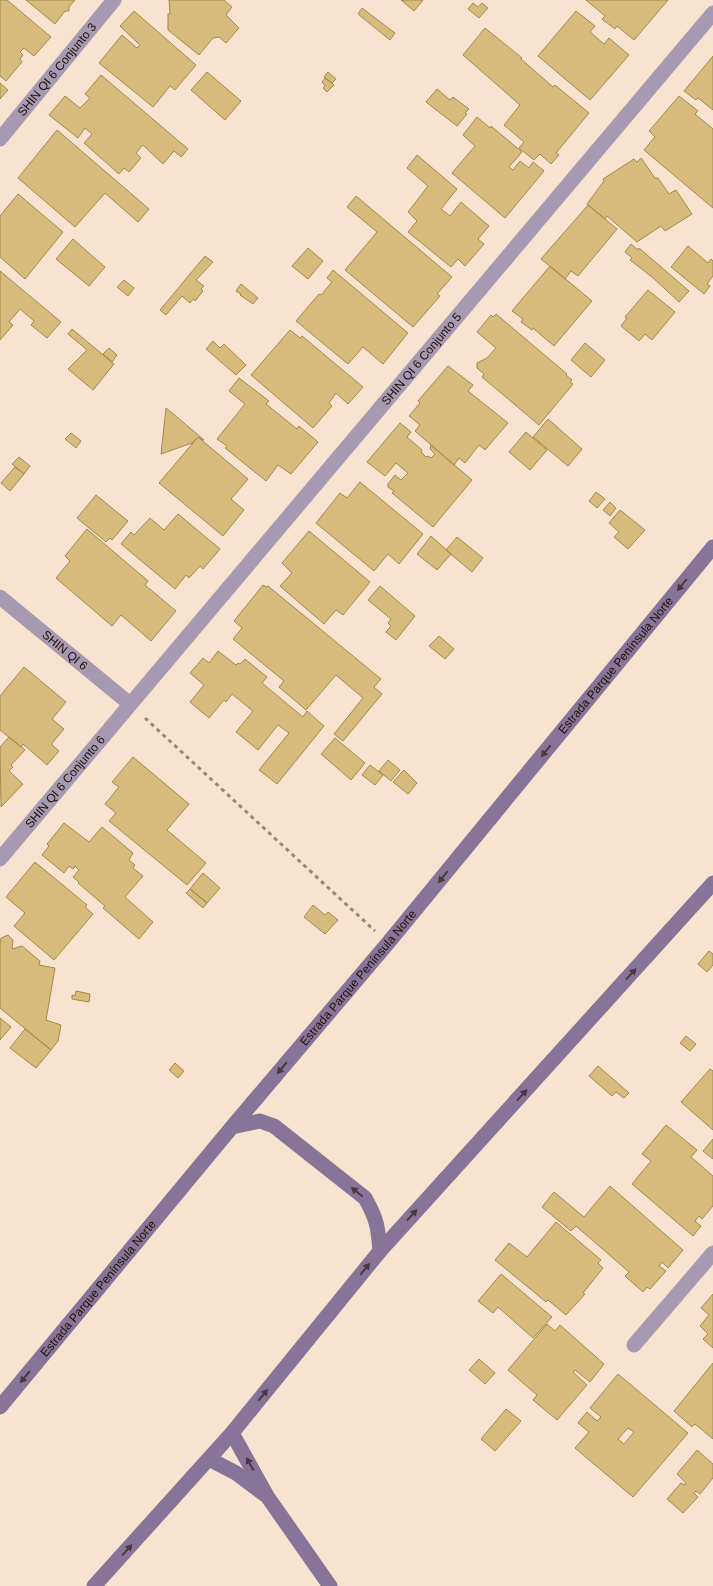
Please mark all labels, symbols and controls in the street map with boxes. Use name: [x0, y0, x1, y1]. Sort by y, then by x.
street label: SHIN QI 6 Conjunto 3: [15, 20, 100, 119]
street label: SHIN QI 6 Conjunto 5: [379, 310, 464, 408]
one-way arrow: [677, 578, 688, 591]
street label: Estrada Parque Península Norte: [556, 594, 676, 737]
street label: SHIN QI 6: [39, 628, 91, 673]
street label: SHIN QI 6 Conjunto 6: [22, 733, 108, 831]
one-way arrow: [540, 744, 551, 757]
one-way arrow: [437, 870, 448, 883]
street label: Estrada Parque Península Norte: [297, 907, 419, 1049]
one-way arrow: [625, 969, 637, 981]
one-way arrow: [276, 1061, 287, 1074]
one-way arrow: [516, 1089, 528, 1101]
one-way arrow: [351, 1186, 364, 1197]
one-way arrow: [407, 1209, 418, 1222]
street label: Estrada Parque Península Norte: [38, 1217, 159, 1360]
one-way arrow: [360, 1263, 371, 1276]
one-way arrow: [19, 1370, 30, 1383]
one-way arrow: [257, 1389, 268, 1402]
one-way arrow: [246, 1457, 254, 1472]
one-way arrow: [121, 1543, 132, 1556]

